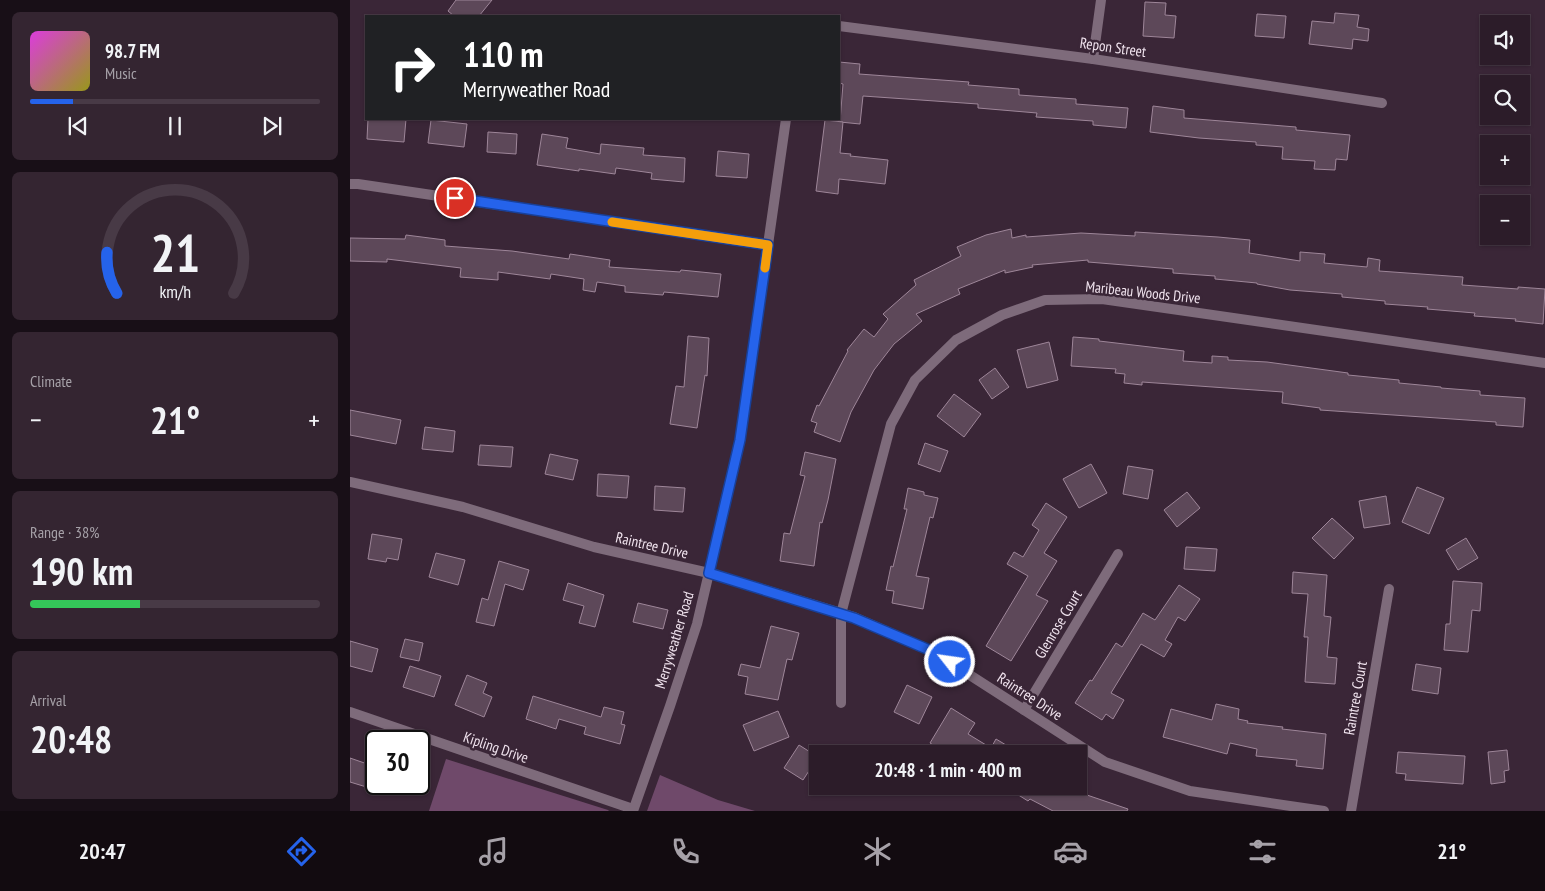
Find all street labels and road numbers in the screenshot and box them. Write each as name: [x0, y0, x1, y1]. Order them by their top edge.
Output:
street label: Repon Street: [1079, 33, 1147, 61]
street label: Maribeau Woods Drive: [1085, 277, 1201, 307]
street label: Raintree Drive: [614, 527, 690, 563]
street label: Glenrose Court: [1030, 586, 1086, 662]
street label: Merryweather Road: [650, 589, 698, 691]
street label: Raintree Court: [1339, 660, 1371, 736]
street label: Raintree Drive: [994, 668, 1066, 724]
street label: Kipling Drive: [461, 727, 531, 767]

